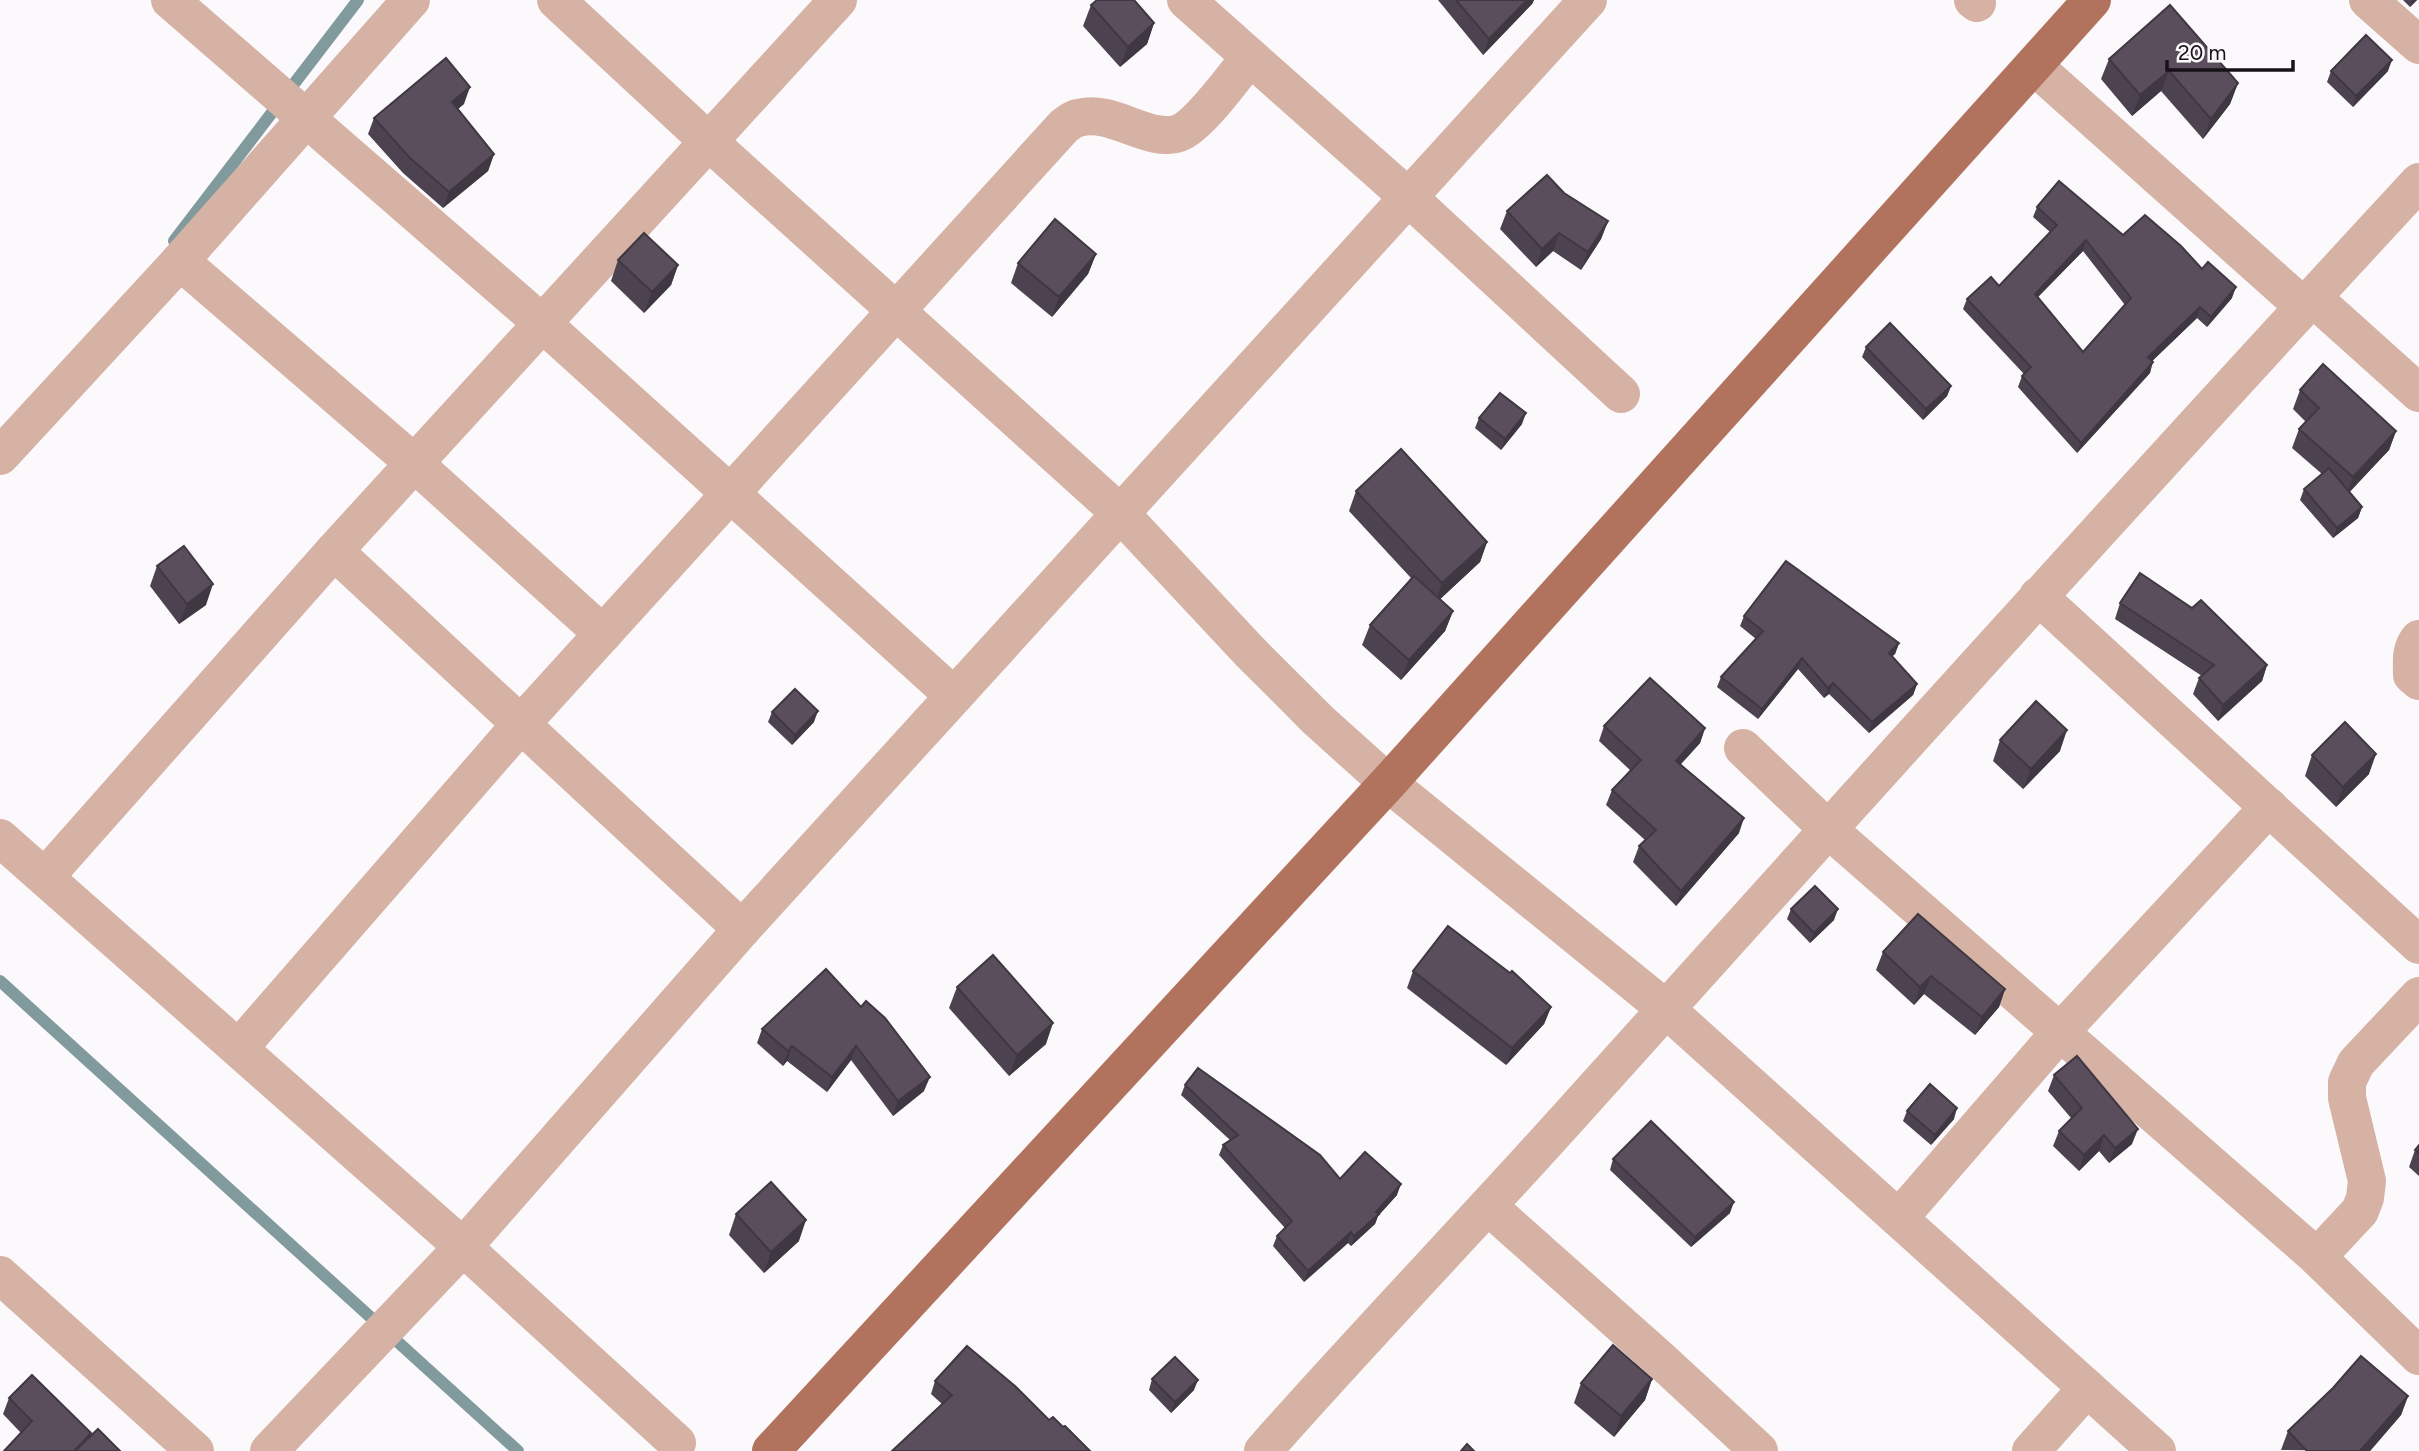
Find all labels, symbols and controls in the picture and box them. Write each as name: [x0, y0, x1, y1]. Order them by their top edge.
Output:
scale bar: [2167, 28, 2293, 72]
text: 20 m: [2178, 40, 2226, 65]

